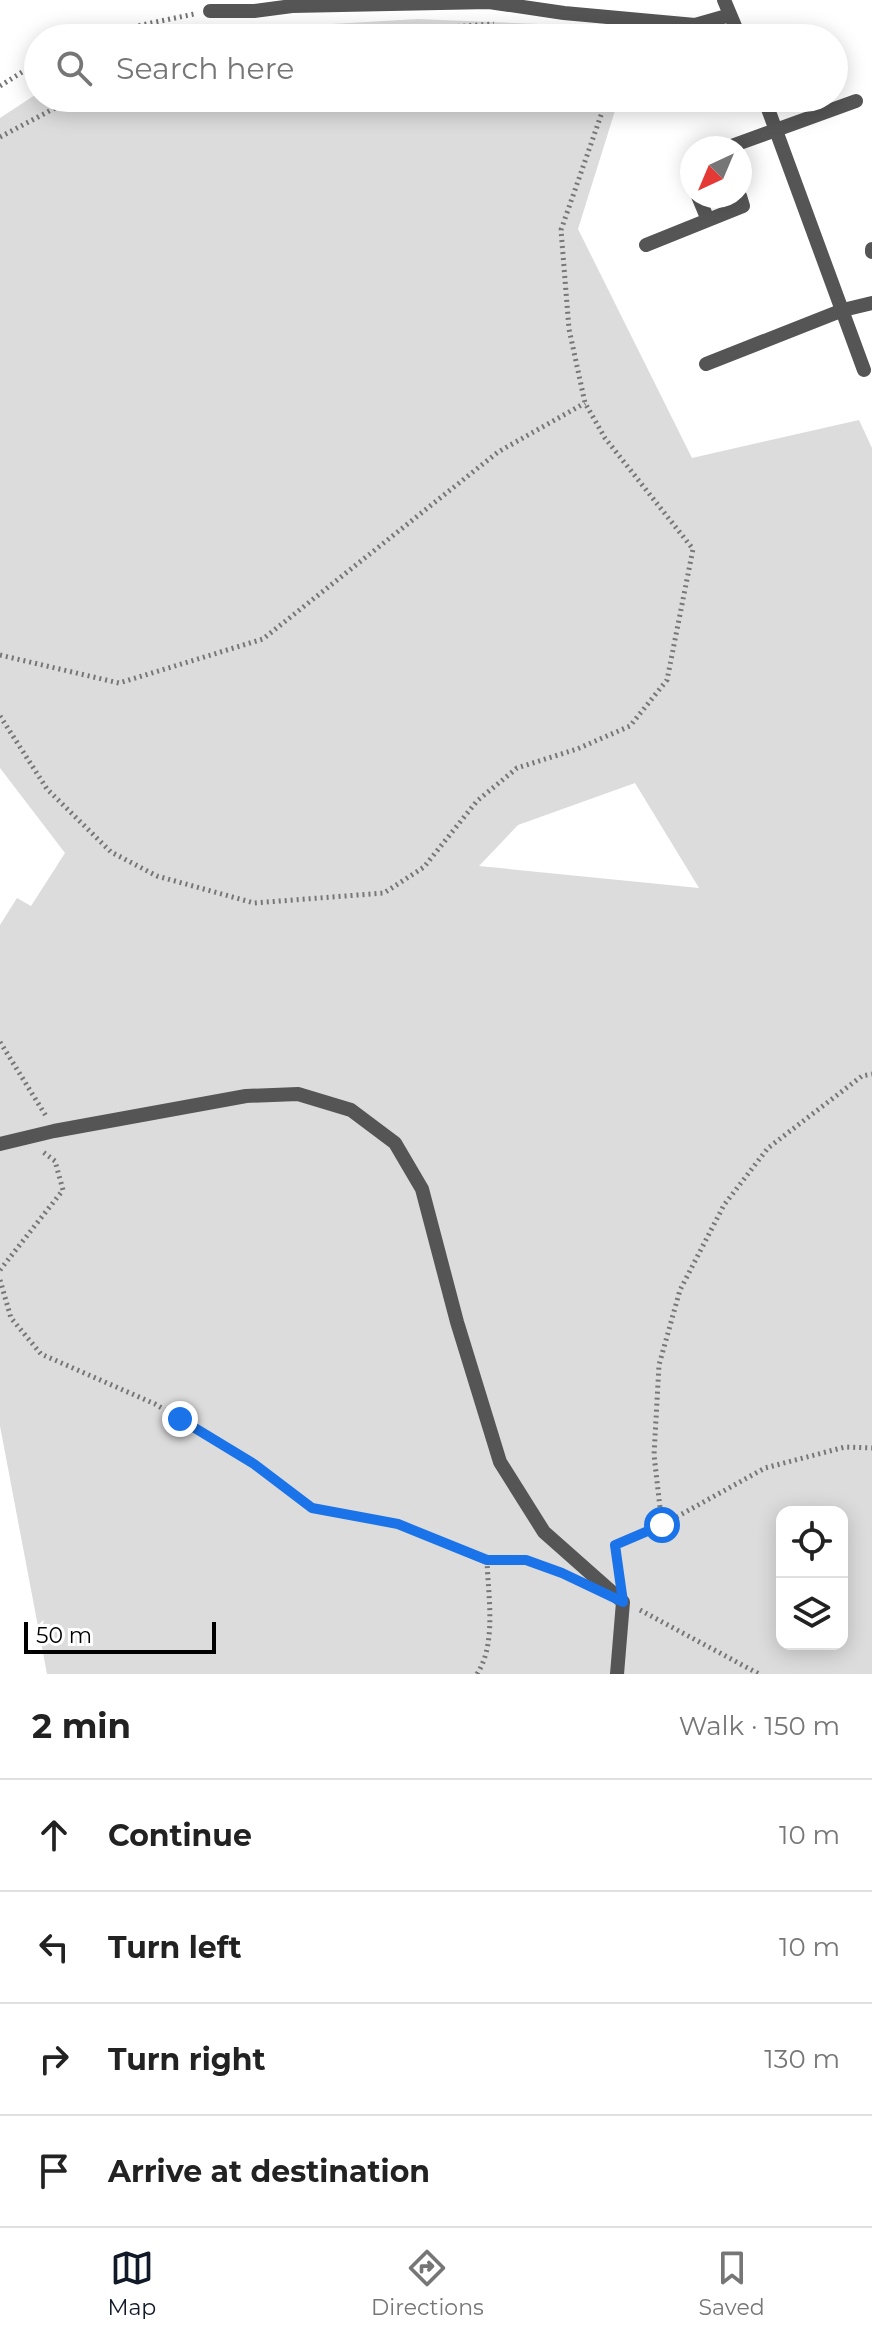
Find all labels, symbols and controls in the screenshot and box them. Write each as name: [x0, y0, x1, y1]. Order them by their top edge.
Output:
search box: [24, 24, 848, 112]
icon: search: [52, 46, 96, 90]
text: Search here: [116, 50, 294, 87]
north arrow: [680, 136, 752, 208]
route end: [162, 1401, 198, 1437]
map controls: [776, 1506, 848, 1650]
button: locate: [776, 1506, 848, 1578]
route start: [644, 1507, 680, 1543]
button: layers: [776, 1578, 848, 1650]
scale bar: [24, 1618, 216, 1654]
text: 50 m: [36, 1622, 92, 1649]
text: 2 min: [32, 1705, 131, 1747]
text: Walk · 150 m: [679, 1710, 840, 1742]
icon: ahead: [32, 1813, 76, 1857]
text: Continue: [108, 1817, 252, 1854]
text: 10 m: [779, 1819, 840, 1851]
icon: left: [32, 1925, 76, 1969]
text: Turn left: [108, 1929, 241, 1966]
text: 10 m: [779, 1931, 840, 1963]
icon: right: [32, 2037, 76, 2081]
text: Turn right: [108, 2041, 265, 2078]
text: 130 m: [764, 2043, 840, 2075]
icon: arrive: [32, 2149, 76, 2193]
text: Arrive at destination: [108, 2153, 430, 2190]
tab: Map: [107, 2246, 156, 2321]
tab: Directions: [371, 2246, 484, 2321]
tab: Saved: [699, 2246, 765, 2321]

